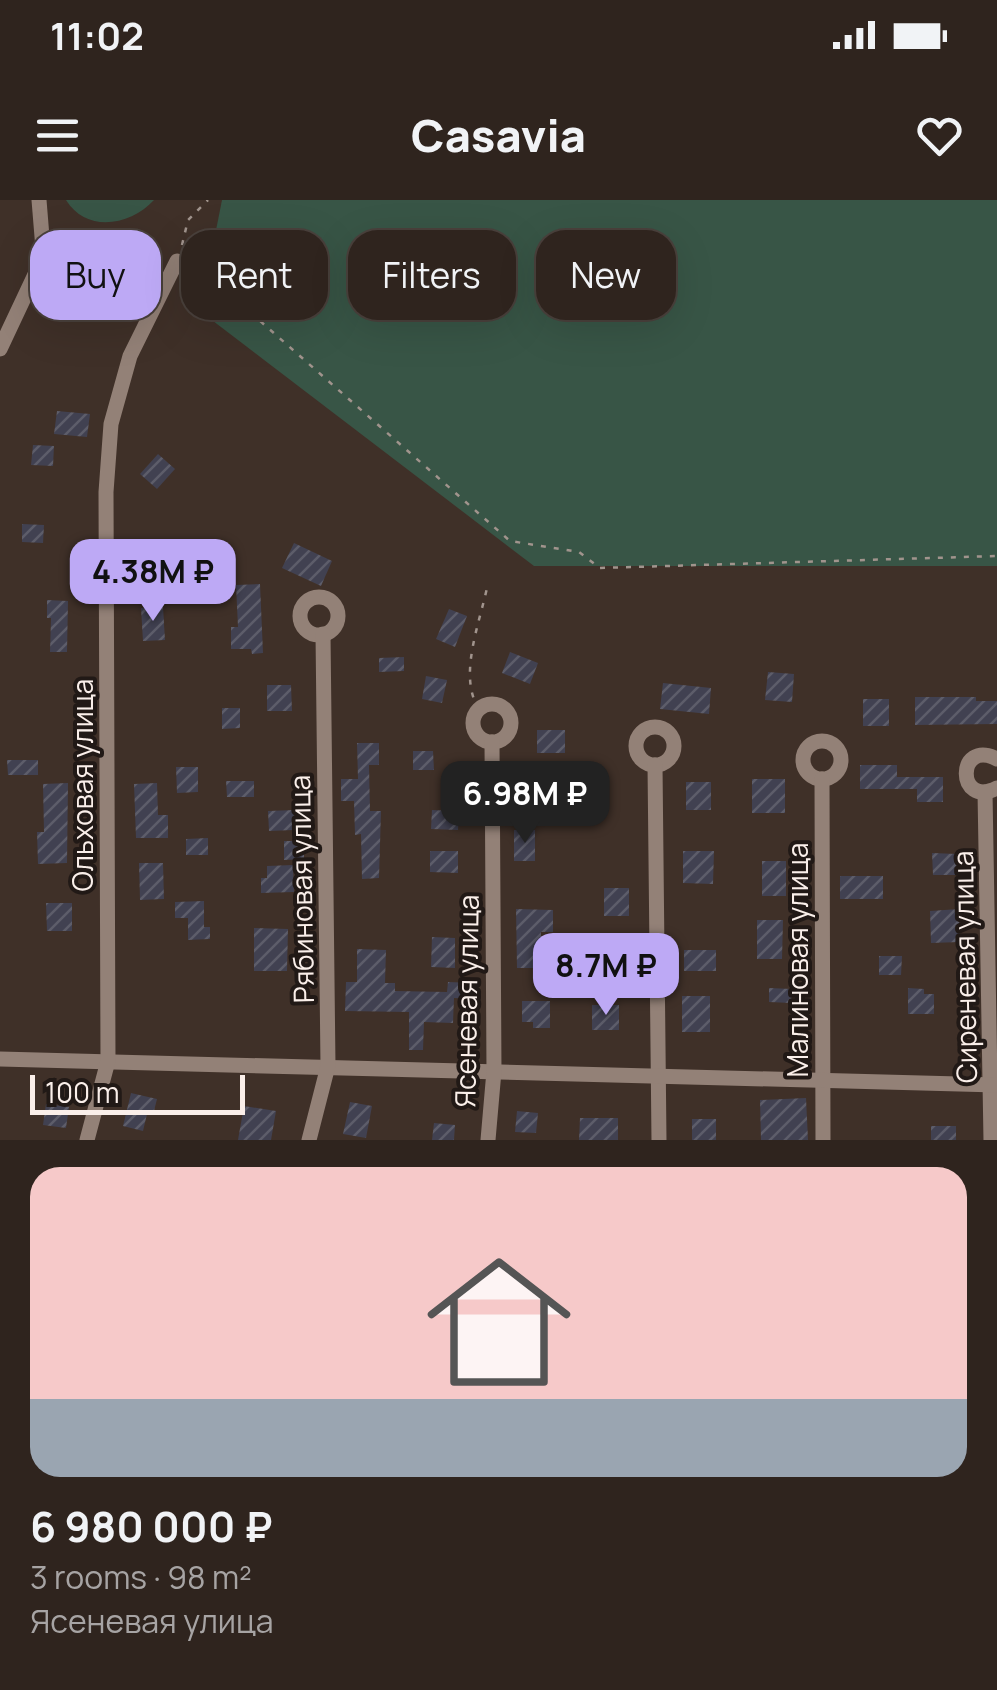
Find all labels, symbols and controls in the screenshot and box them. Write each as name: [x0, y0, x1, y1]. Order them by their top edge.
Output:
text: 11:02: [50, 9, 144, 61]
text: Casavia: [411, 104, 586, 166]
icon: menu: [30, 108, 85, 163]
icon: heart: [912, 108, 967, 163]
chip: Buy: [30, 230, 161, 320]
chip: Rent: [181, 230, 328, 320]
chip: Filters: [348, 230, 516, 320]
chip: New: [536, 230, 676, 320]
pin: 4.38M ₽: [61, 539, 245, 624]
text: 4.38M ₽: [92, 549, 214, 593]
street label: Ольховая улица: [63, 679, 101, 891]
pin: 6.98M ₽: [433, 761, 617, 846]
text: 6.98M ₽: [463, 771, 587, 815]
street label: Рябиновая улица: [280, 774, 322, 1004]
street label: Малиновая улица: [778, 843, 816, 1077]
street label: Сиреневая улица: [943, 850, 985, 1084]
street label: Ясеневая улица: [445, 894, 487, 1108]
pin: 8.7M ₽: [525, 933, 687, 1018]
text: 8.7M ₽: [555, 943, 657, 987]
scale bar: [30, 1070, 245, 1114]
text: 100 m: [45, 1073, 119, 1111]
icon: home: [409, 1232, 589, 1412]
text: 6 980 000 ₽: [30, 1497, 272, 1555]
text: 3 rooms · 98 m²: [30, 1555, 252, 1599]
text: Ясеневая улица: [30, 1599, 274, 1643]

